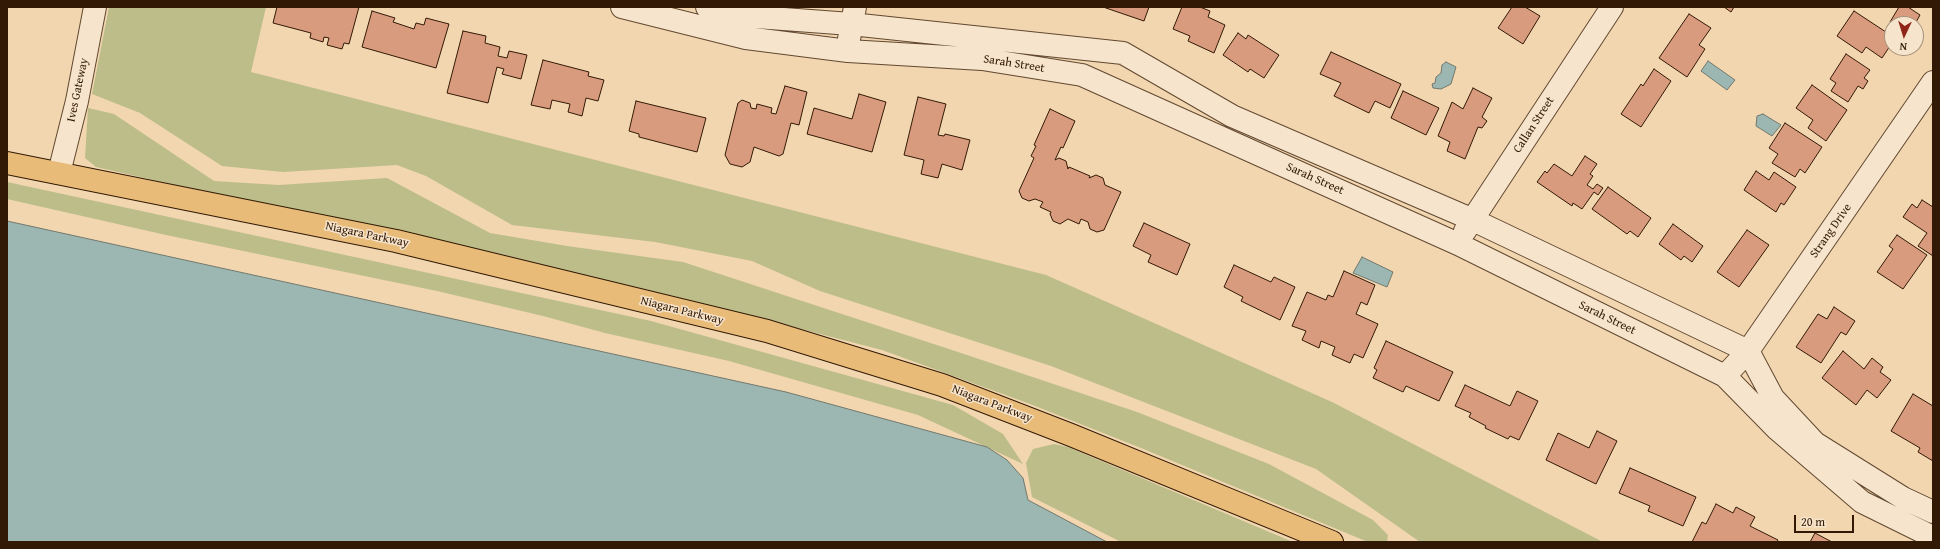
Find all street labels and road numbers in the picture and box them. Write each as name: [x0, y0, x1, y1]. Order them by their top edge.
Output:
street label: Sarah Street: [982, 52, 1046, 76]
street label: Ives Gateway: [64, 57, 92, 123]
street label: Callan Street: [1510, 94, 1558, 156]
street label: Sarah Street: [1284, 160, 1346, 198]
street label: Strang Drive: [1807, 201, 1855, 261]
street label: Niagara Parkway: [324, 219, 410, 251]
street label: Niagara Parkway: [639, 294, 725, 328]
street label: Sarah Street: [1576, 298, 1638, 338]
street label: Niagara Parkway: [950, 382, 1034, 426]

